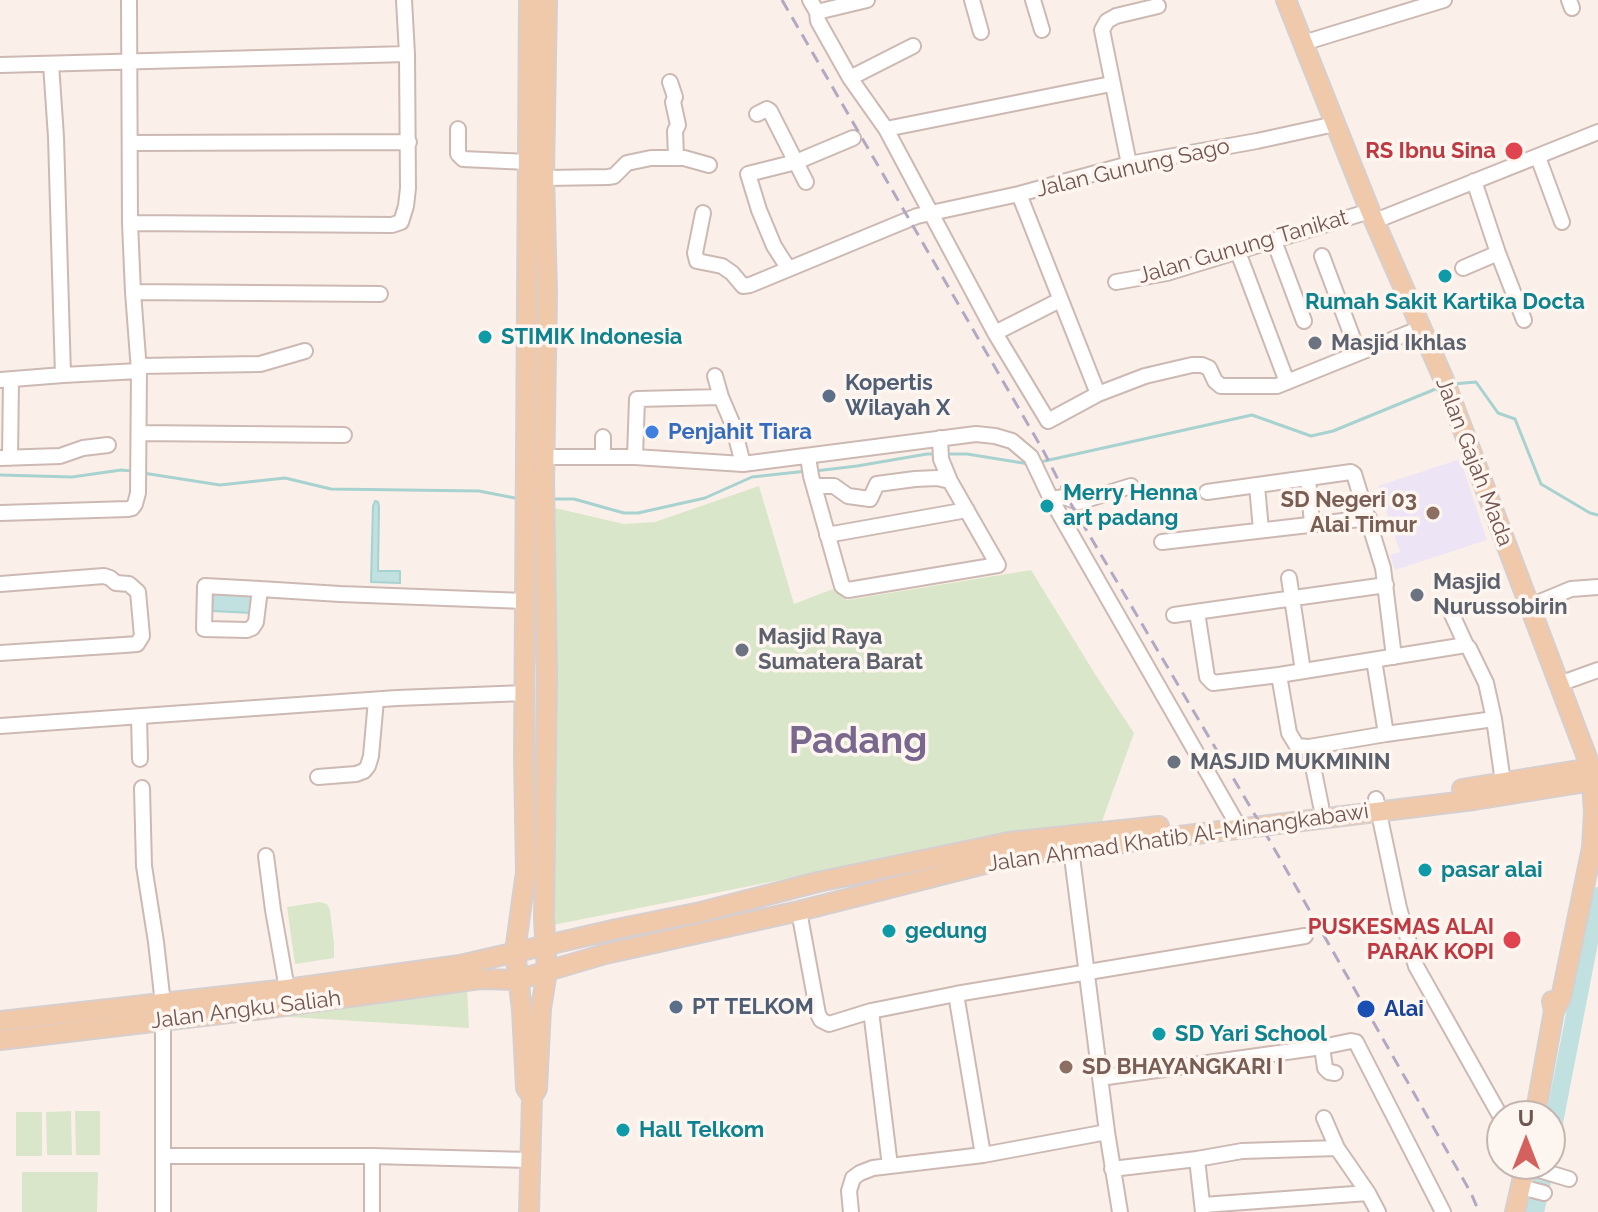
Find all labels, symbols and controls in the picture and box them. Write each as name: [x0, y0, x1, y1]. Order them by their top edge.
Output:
street label: Jalan Gunung Sago: [1034, 133, 1232, 203]
place label: RS Ibnu Sina: [1365, 138, 1496, 164]
marker: RS Ibnu Sina: [1503, 140, 1525, 162]
street label: Jalan Gunung Tanikat: [1135, 204, 1351, 290]
marker: Rumah Sakit Kartika Docta: [1436, 267, 1454, 285]
place label: Rumah Sakit Kartika Docta: [1305, 289, 1585, 315]
place label: STIMIK Indonesia: [501, 324, 682, 350]
marker: STIMIK Indonesia: [476, 328, 494, 346]
place label: Masjid Ikhlas: [1331, 330, 1467, 356]
marker: Masjid Ikhlas: [1306, 334, 1324, 352]
place label: Kopertis Wilayah X: [845, 370, 950, 422]
street label: Jalan Gajah Mada: [1430, 374, 1518, 550]
marker: Kopertis Wilayah X: [820, 387, 838, 405]
place label: Penjahit Tiara: [668, 419, 812, 445]
marker: Penjahit Tiara: [643, 423, 661, 441]
place label: Merry Henna art padang: [1063, 480, 1198, 532]
place label: SD Negeri 03 Alai Timur: [1280, 487, 1417, 538]
marker: Merry Henna art padang: [1038, 497, 1056, 515]
marker: SD Negeri 03 Alai Timur: [1424, 504, 1442, 522]
place label: Masjid Nurussobirin: [1433, 569, 1568, 620]
marker: Masjid Nurussobirin: [1408, 586, 1426, 604]
place label: Masjid Raya Sumatera Barat: [758, 624, 923, 676]
marker: Masjid Raya Sumatera Barat: [733, 641, 751, 659]
district label: Padang: [789, 719, 927, 765]
place label: MASJID MUKMININ: [1190, 749, 1391, 775]
marker: MASJID MUKMININ: [1165, 753, 1183, 771]
street label: Jalan Ahmad Khatib Al-Minangkabawi: [986, 798, 1370, 878]
place label: pasar alai: [1441, 857, 1543, 883]
marker: pasar alai: [1416, 861, 1434, 879]
place label: PUSKESMAS ALAI PARAK KOPI: [1308, 914, 1494, 966]
place label: gedung: [905, 918, 987, 944]
marker: gedung: [880, 922, 898, 940]
marker: PUSKESMAS ALAI PARAK KOPI: [1501, 929, 1523, 951]
street label: Jalan Angku Saliah: [149, 985, 343, 1035]
place label: PT TELKOM: [692, 994, 814, 1020]
place label: Alai: [1384, 996, 1424, 1022]
marker: PT TELKOM: [667, 998, 685, 1016]
marker: Alai: [1355, 998, 1377, 1020]
place label: SD Yari School: [1175, 1021, 1327, 1047]
marker: SD Yari School: [1150, 1025, 1168, 1043]
place label: SD BHAYANGKARI I: [1082, 1054, 1283, 1080]
marker: SD BHAYANGKARI I: [1057, 1058, 1075, 1076]
north arrow: [1486, 1100, 1566, 1180]
text: U: [1518, 1105, 1534, 1131]
place label: Hall Telkom: [639, 1117, 764, 1143]
marker: Hall Telkom: [614, 1121, 632, 1139]

